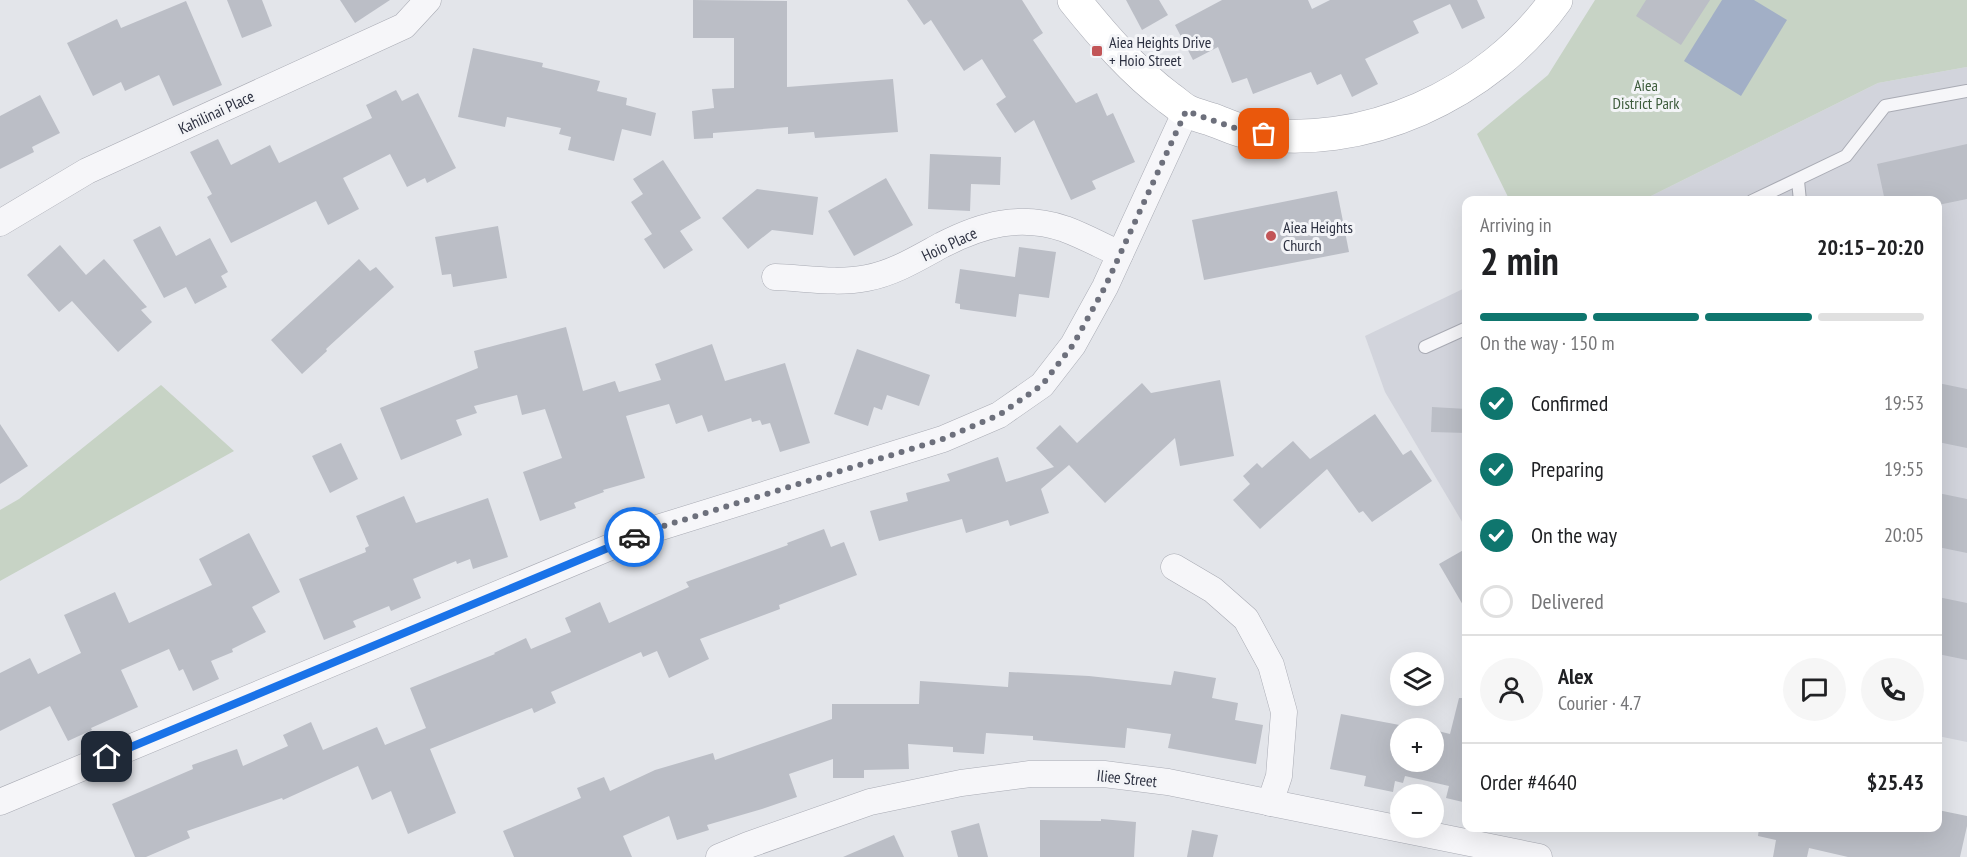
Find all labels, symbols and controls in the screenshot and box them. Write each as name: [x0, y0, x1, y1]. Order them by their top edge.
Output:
place label: Aiea Heights Drive + Hoio Street: [1109, 32, 1211, 70]
marker: Aiea Heights Drive + Hoio Street: [1090, 44, 1104, 58]
park label: Aiea District Park: [1613, 75, 1680, 113]
street label: Kahilinai Place: [175, 86, 257, 138]
pin: [1238, 108, 1289, 159]
icon: bag: [1247, 117, 1280, 150]
text: Arriving in: [1480, 212, 1552, 238]
place label: Aiea Heights Church: [1283, 217, 1353, 255]
street label: Hoio Place: [918, 223, 980, 265]
marker: Aiea Heights Church: [1264, 229, 1278, 243]
text: 20:15–20:20: [1817, 233, 1924, 261]
text: 2 min: [1480, 235, 1559, 286]
text: On the way · 150 m: [1480, 330, 1615, 356]
icon: check: [1480, 387, 1513, 420]
text: Confirmed: [1531, 389, 1608, 417]
text: 19:53: [1884, 390, 1924, 416]
icon: check: [1480, 453, 1513, 486]
text: Preparing: [1531, 455, 1604, 483]
text: 19:55: [1884, 456, 1924, 482]
courier: [604, 507, 664, 567]
icon: check: [1480, 519, 1513, 552]
icon: car: [618, 521, 651, 554]
text: On the way: [1531, 521, 1617, 549]
text: 20:05: [1884, 522, 1924, 548]
text: Delivered: [1531, 587, 1604, 615]
map controls: [1390, 652, 1444, 838]
button: layers: [1390, 652, 1444, 706]
button: person: [1480, 658, 1543, 721]
button: chat: [1783, 658, 1846, 721]
button: phone: [1861, 658, 1924, 721]
text: Alex: [1558, 662, 1593, 690]
text: Courier · 4.7: [1558, 690, 1642, 716]
button: +: [1390, 718, 1444, 772]
pin: [81, 731, 132, 782]
icon: home: [90, 740, 123, 773]
street label: Iliee Street: [1096, 765, 1159, 791]
text: Order #4640: [1480, 768, 1577, 796]
text: $25.43: [1867, 768, 1924, 796]
button: −: [1390, 784, 1444, 838]

